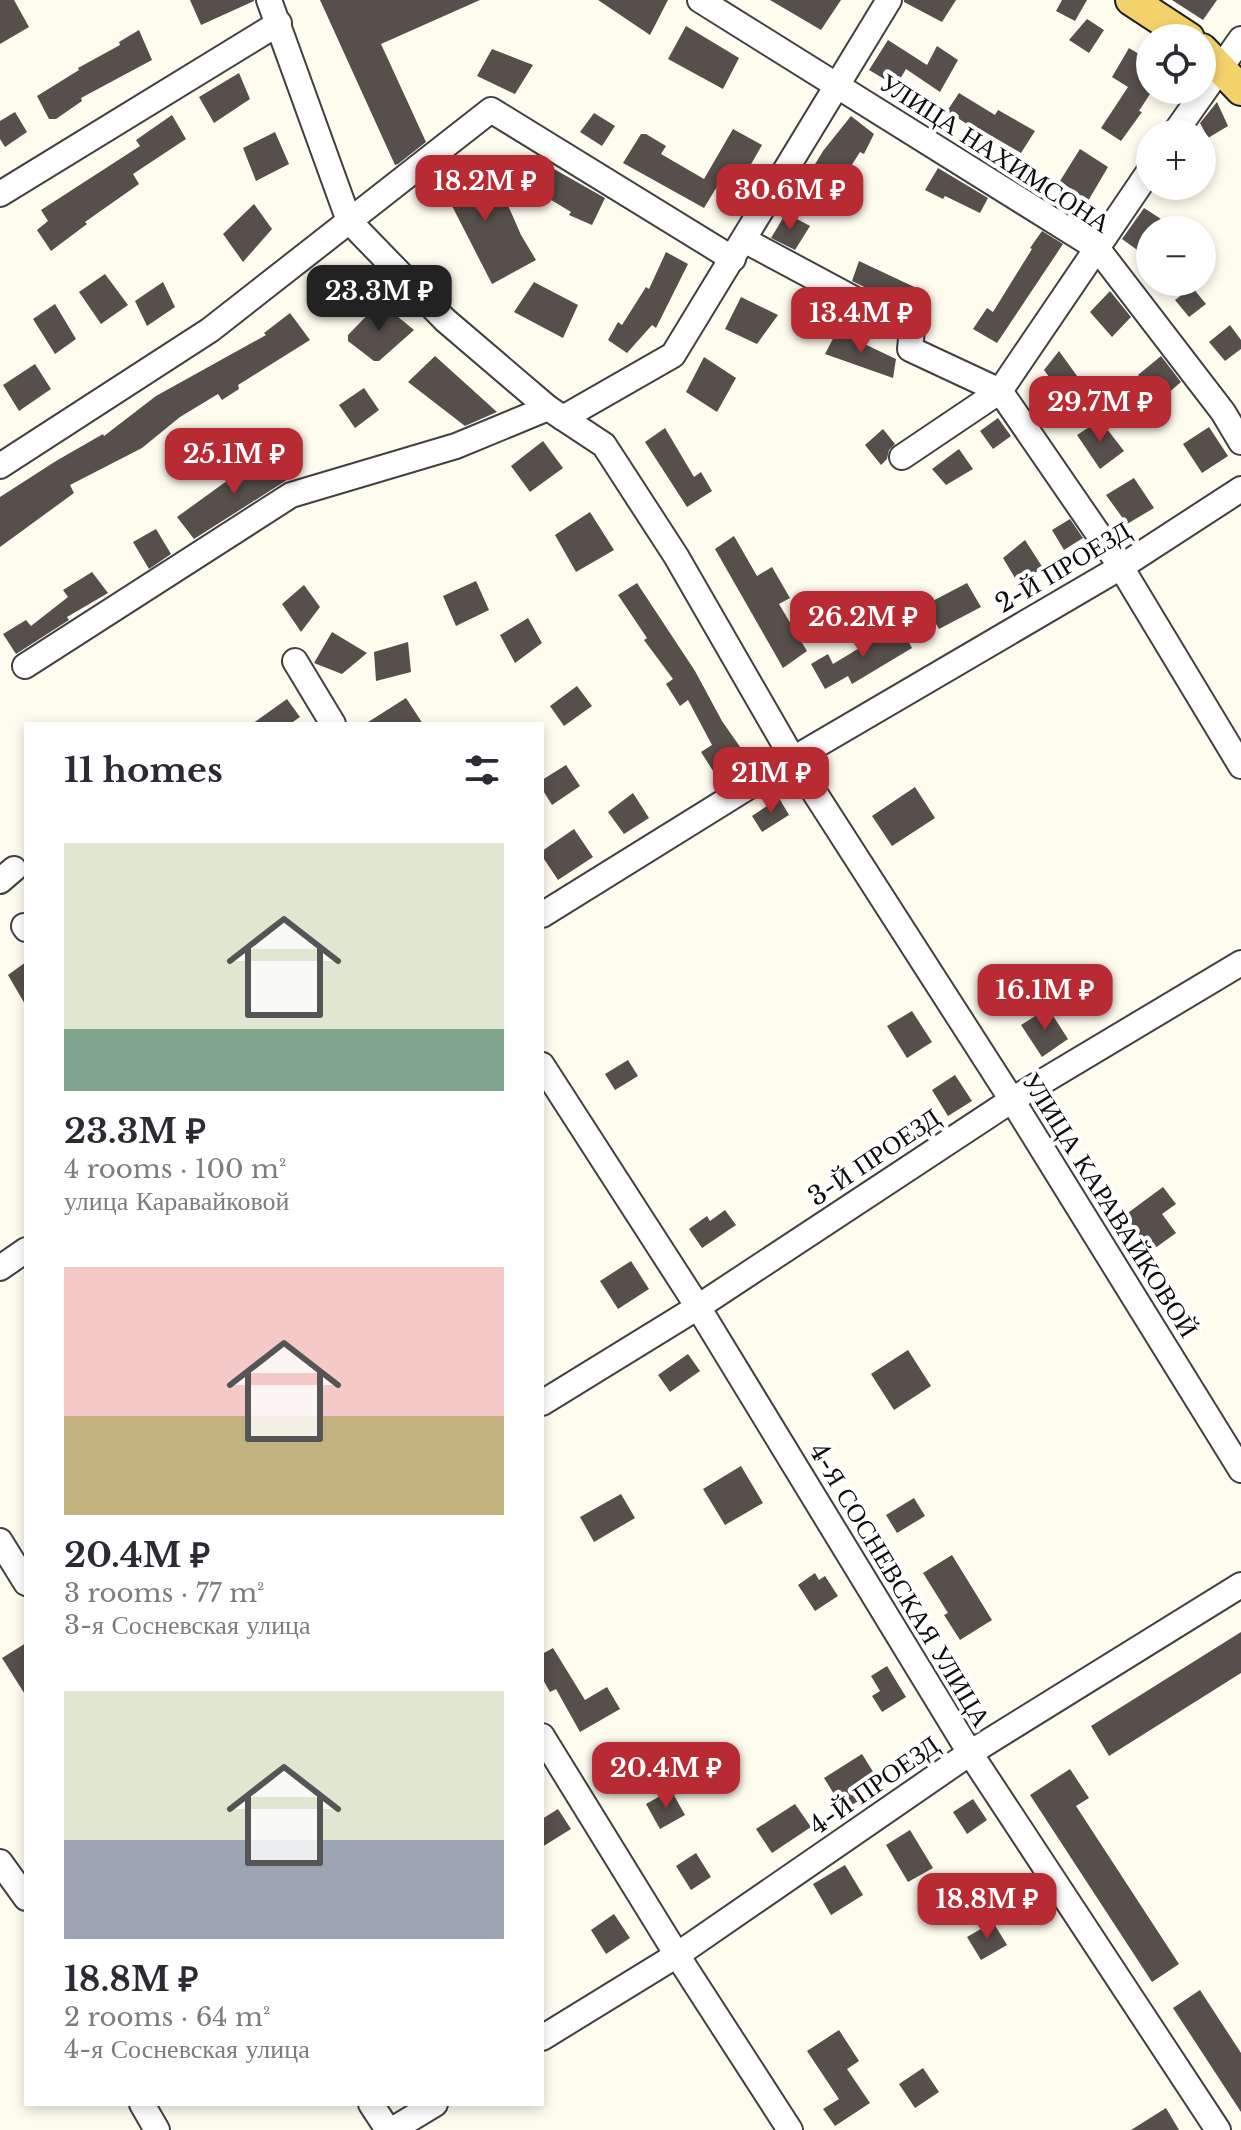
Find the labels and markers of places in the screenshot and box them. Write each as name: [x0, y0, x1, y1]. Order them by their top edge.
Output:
pin: 18.2M ₽: [411, 155, 559, 223]
pin: 30.6M ₽: [716, 164, 864, 232]
pin: 23.3M ₽: [305, 265, 453, 333]
pin: 13.4M ₽: [787, 287, 935, 355]
pin: 29.7M ₽: [1026, 376, 1174, 444]
pin: 25.1M ₽: [160, 428, 308, 496]
pin: 26.2M ₽: [789, 591, 937, 659]
pin: 21M ₽: [715, 747, 827, 815]
pin: 16.1M ₽: [971, 964, 1119, 1032]
pin: 20.4M ₽: [592, 1742, 740, 1810]
pin: 18.8M ₽: [913, 1873, 1061, 1941]

